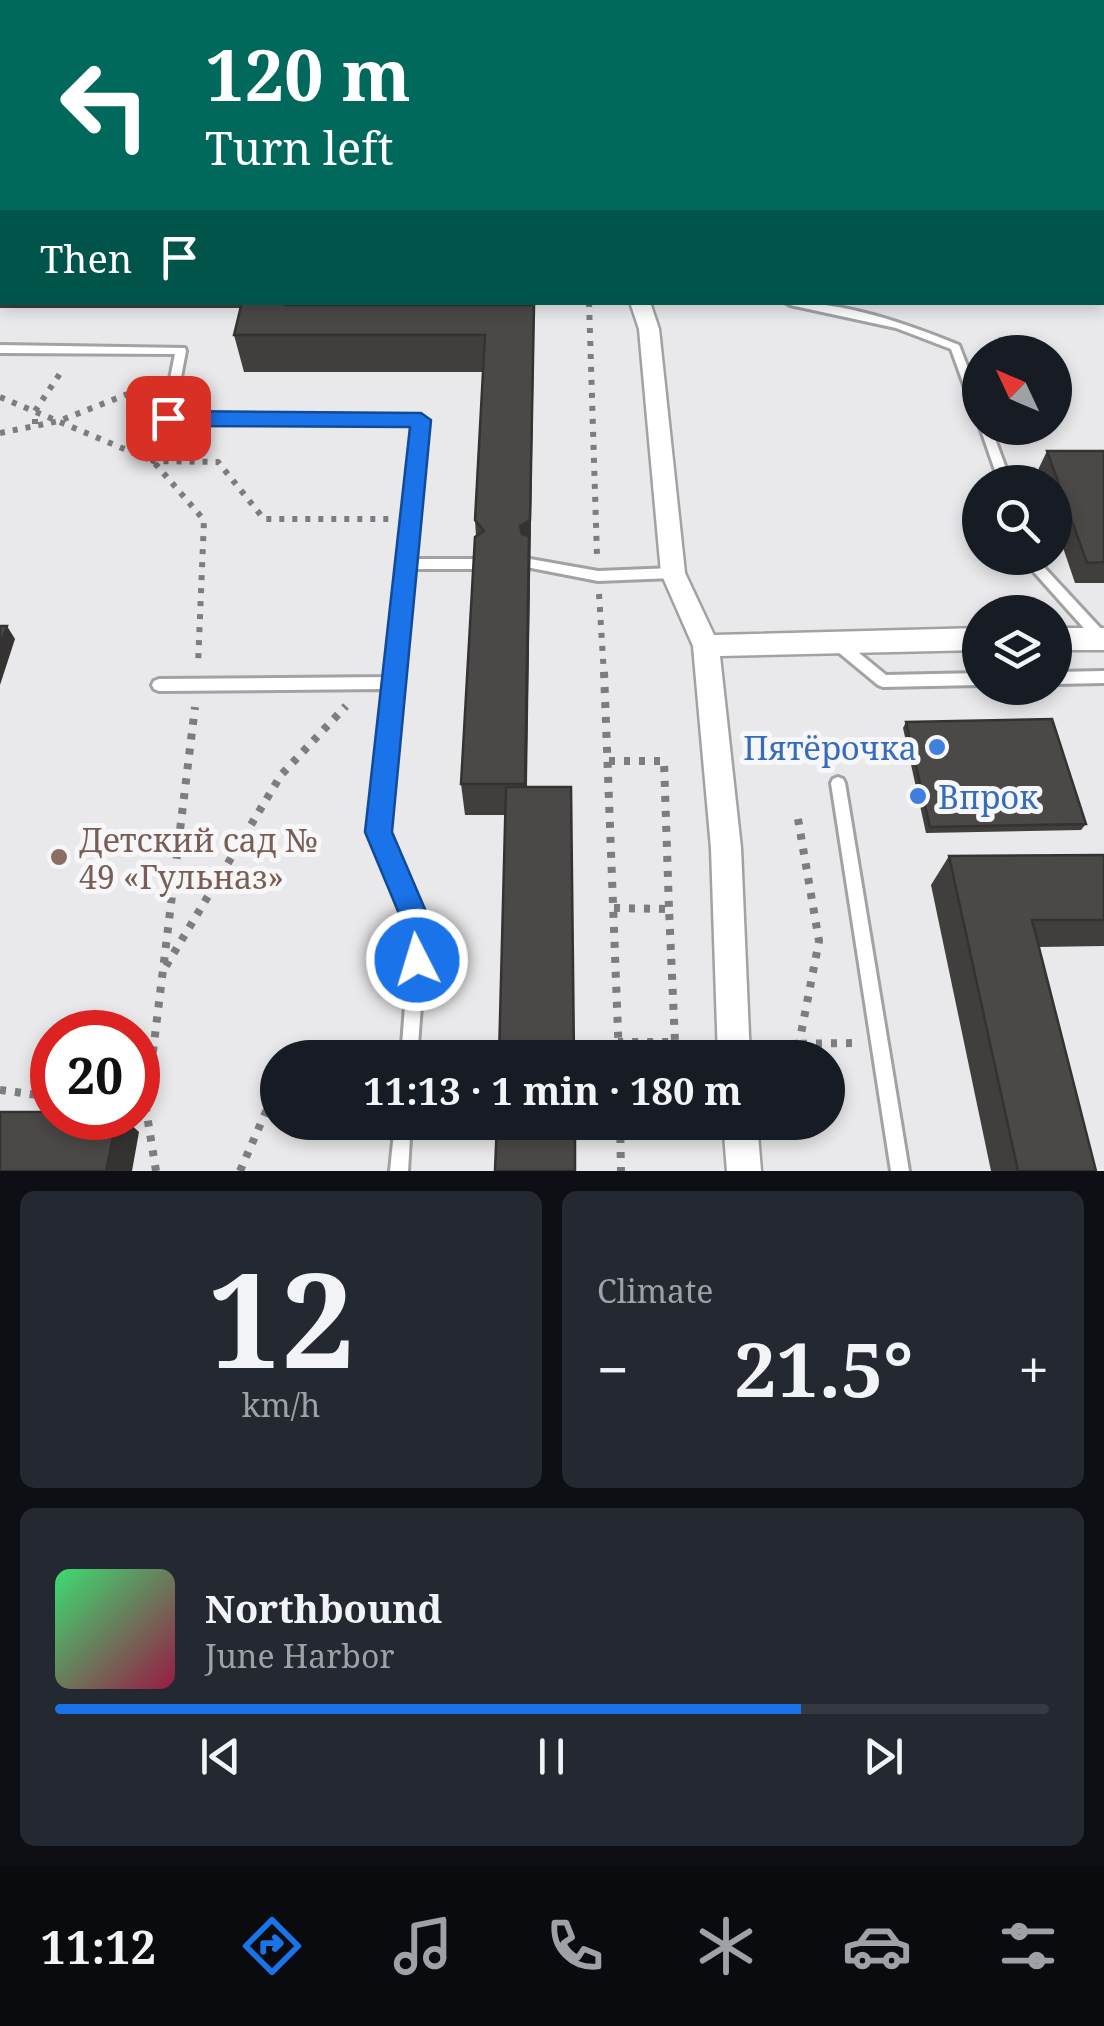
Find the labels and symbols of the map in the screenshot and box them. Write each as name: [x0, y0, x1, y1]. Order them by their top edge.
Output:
north arrow: [962, 335, 1072, 445]
pin: [126, 376, 211, 461]
place label: Пятёрочка: [743, 726, 917, 769]
marker: Пятёрочка: [926, 736, 948, 758]
place label: Впрок: [938, 775, 1038, 818]
marker: Впрок: [907, 785, 929, 807]
place label: Детский сад № 49 «Гульназ»: [79, 818, 318, 898]
marker: Детский сад № 49 «Гульназ»: [48, 846, 70, 868]
position arrow: [365, 908, 469, 1012]
speed limit sign: 20: [30, 1010, 160, 1140]

